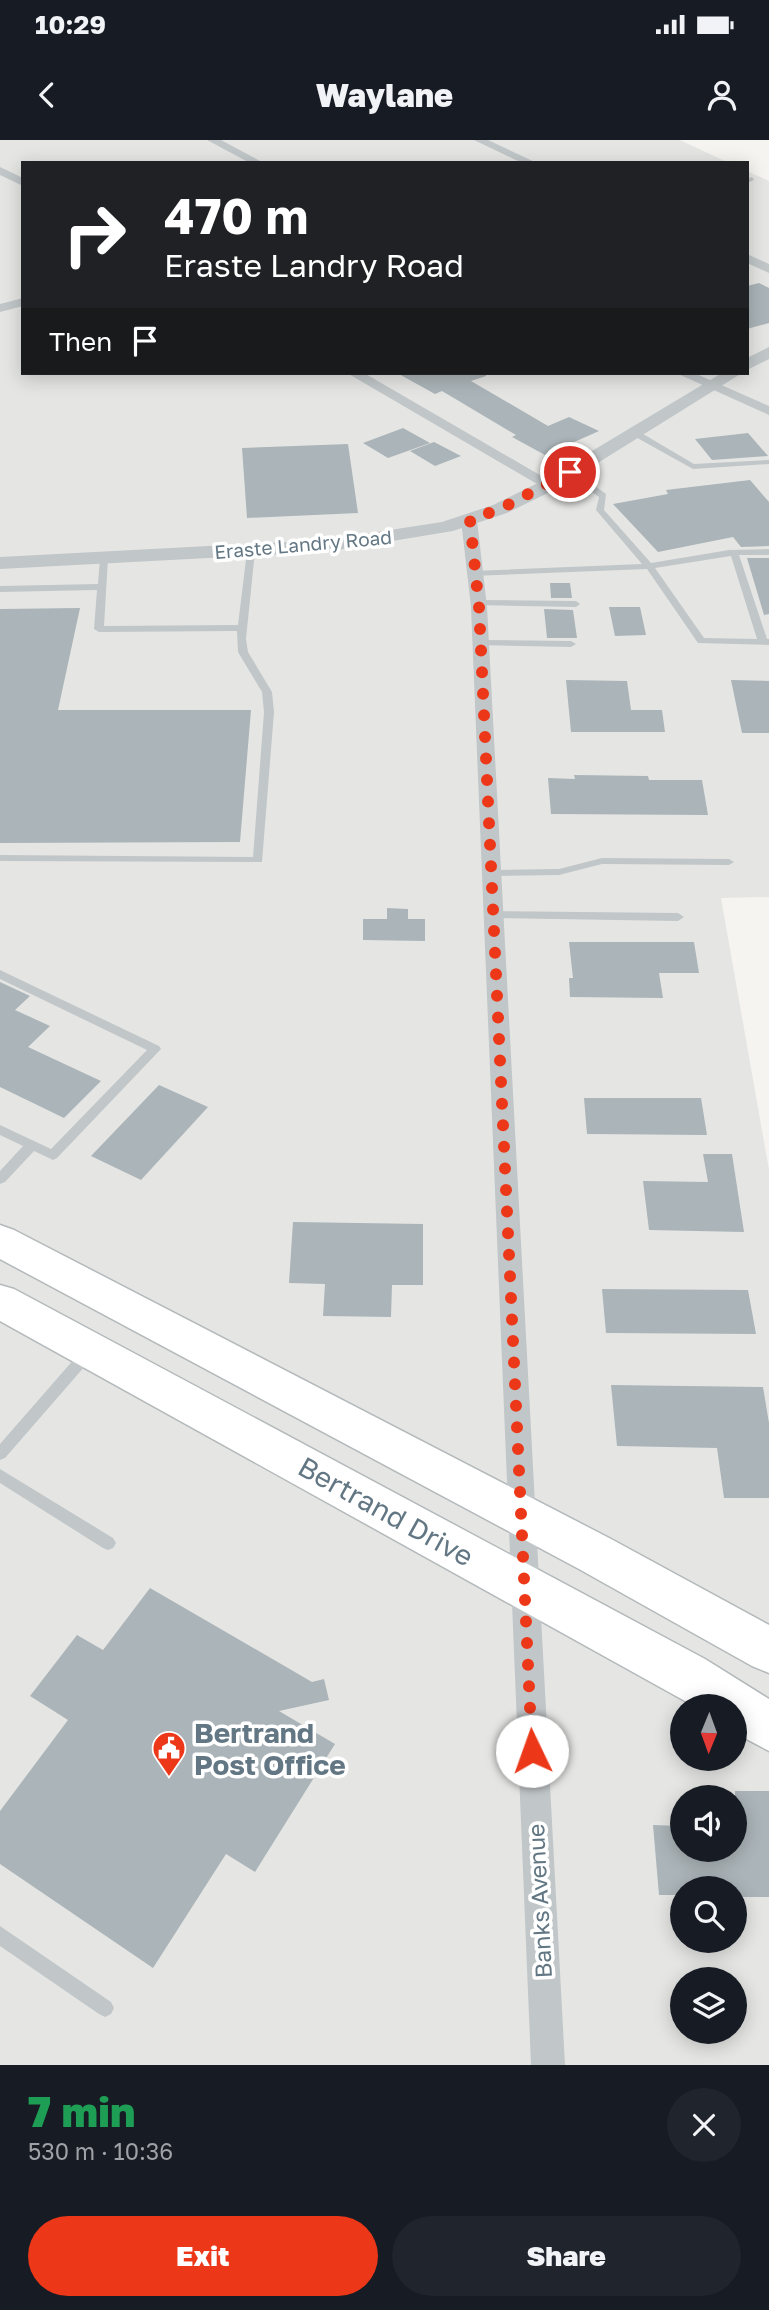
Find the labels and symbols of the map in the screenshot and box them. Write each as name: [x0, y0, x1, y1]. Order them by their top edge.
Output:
pin: [540, 442, 600, 502]
street label: Eraste Landry Road: [213, 525, 393, 563]
street label: Bertrand Drive: [293, 1449, 479, 1573]
north arrow: [670, 1694, 747, 1771]
position arrow: [495, 1714, 569, 1788]
place label: Bertrand Post Office: [194, 1716, 346, 1781]
public building icon: Bertrand Post Office: [150, 1729, 188, 1778]
street label: Banks Avenue: [521, 1823, 557, 1979]

